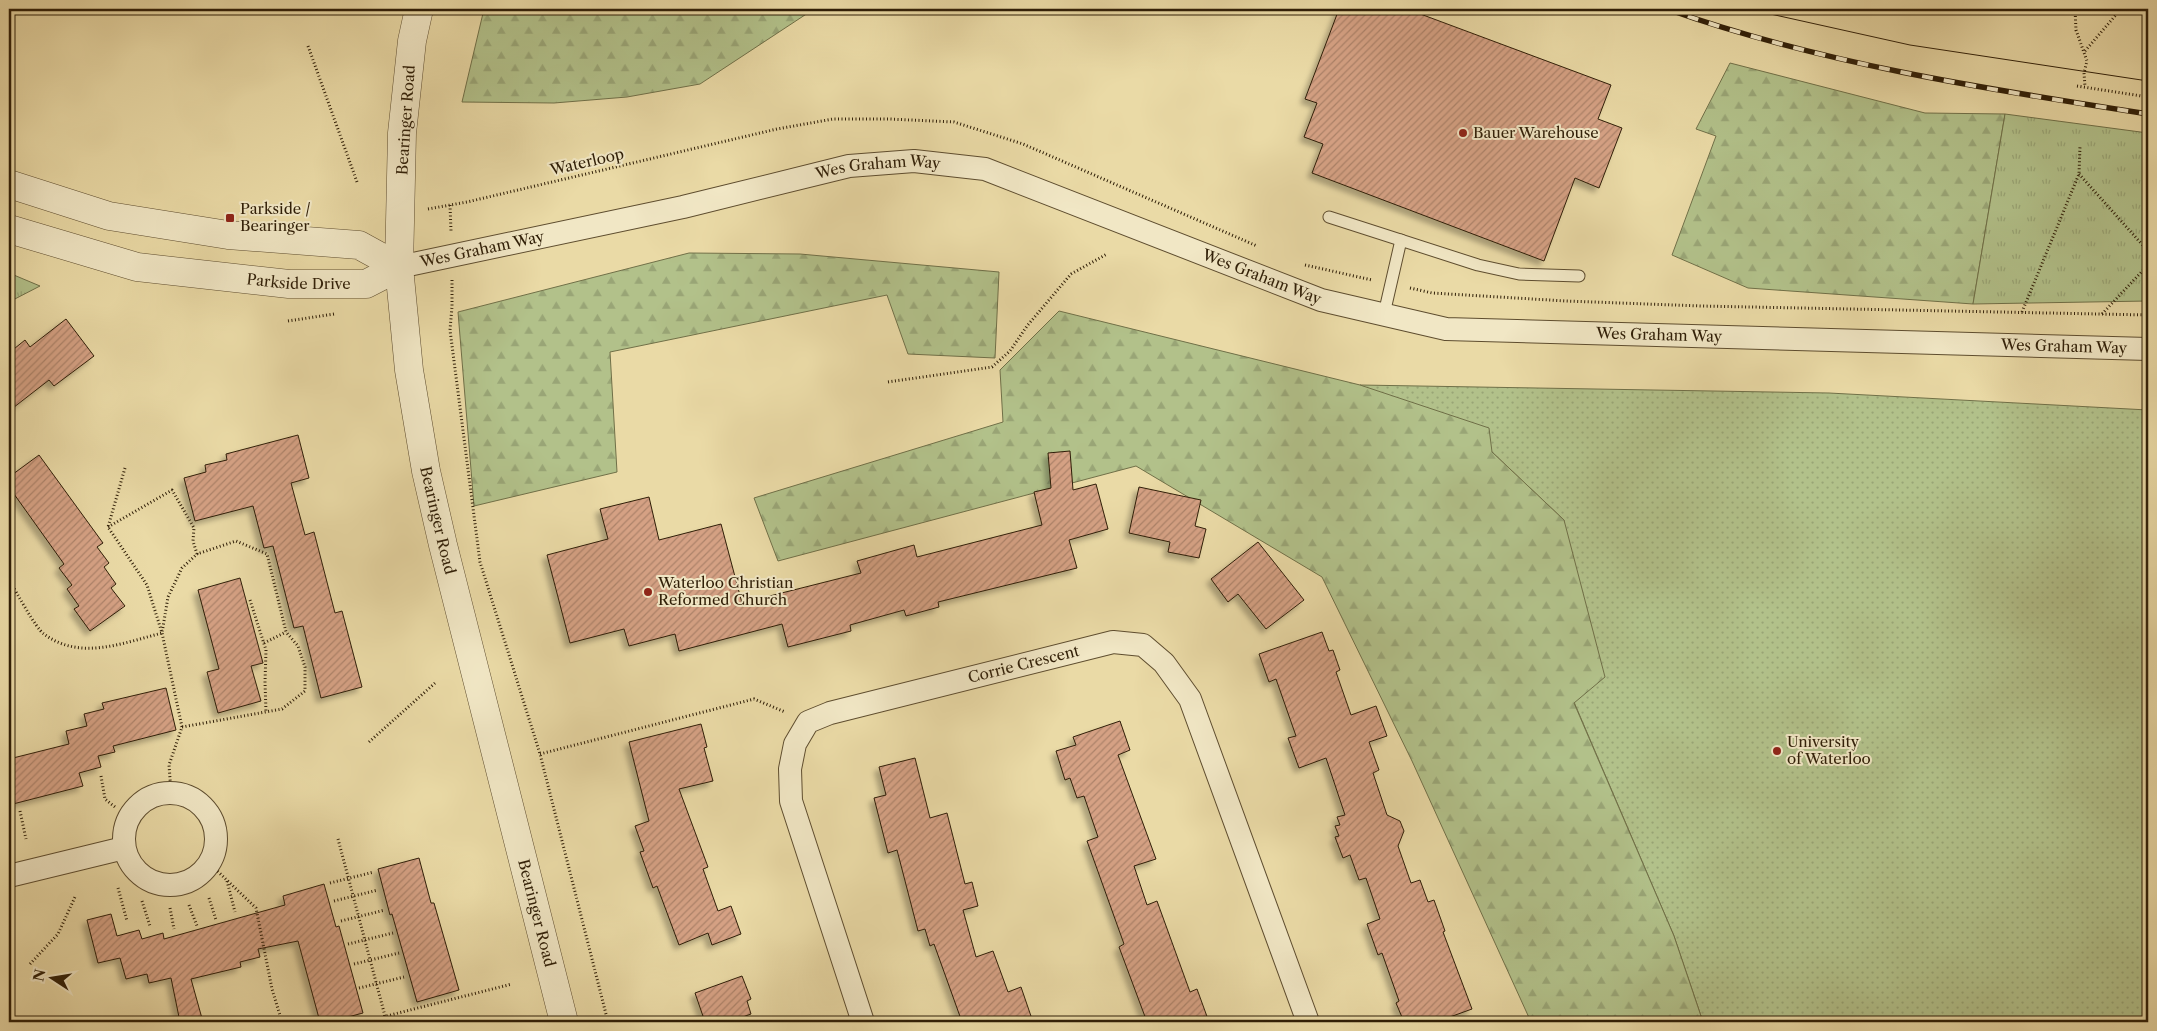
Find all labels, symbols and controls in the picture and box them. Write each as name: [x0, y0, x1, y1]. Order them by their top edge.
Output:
street label: Bearinger Road: [392, 64, 419, 176]
place label: Bauer Warehouse: [1473, 123, 1599, 142]
marker: Bauer Warehouse: [1457, 127, 1469, 139]
street label: Waterloop: [547, 144, 626, 179]
street label: Wes Graham Way: [812, 150, 942, 183]
place label: Parkside / Bearinger: [240, 199, 311, 235]
marker: Parkside / Bearinger: [224, 212, 236, 224]
street label: Wes Graham Way: [417, 226, 546, 271]
street label: Wes Graham Way: [1199, 244, 1325, 308]
street label: Parkside Drive: [246, 269, 351, 293]
street label: Wes Graham Way: [1595, 323, 1723, 346]
street label: Wes Graham Way: [2000, 335, 2128, 357]
street label: Bearinger Road: [416, 464, 460, 576]
place label: Waterloo Christian Reformed Church: [657, 573, 794, 609]
marker: Waterloo Christian Reformed Church: [642, 586, 654, 598]
street label: Corrie Crescent: [966, 641, 1082, 687]
place label: University of Waterloo: [1787, 732, 1871, 768]
marker: University of Waterloo: [1771, 745, 1783, 757]
street label: Bearinger Road: [514, 857, 560, 969]
north arrow: [28, 954, 78, 1004]
text: N: [29, 967, 49, 983]

